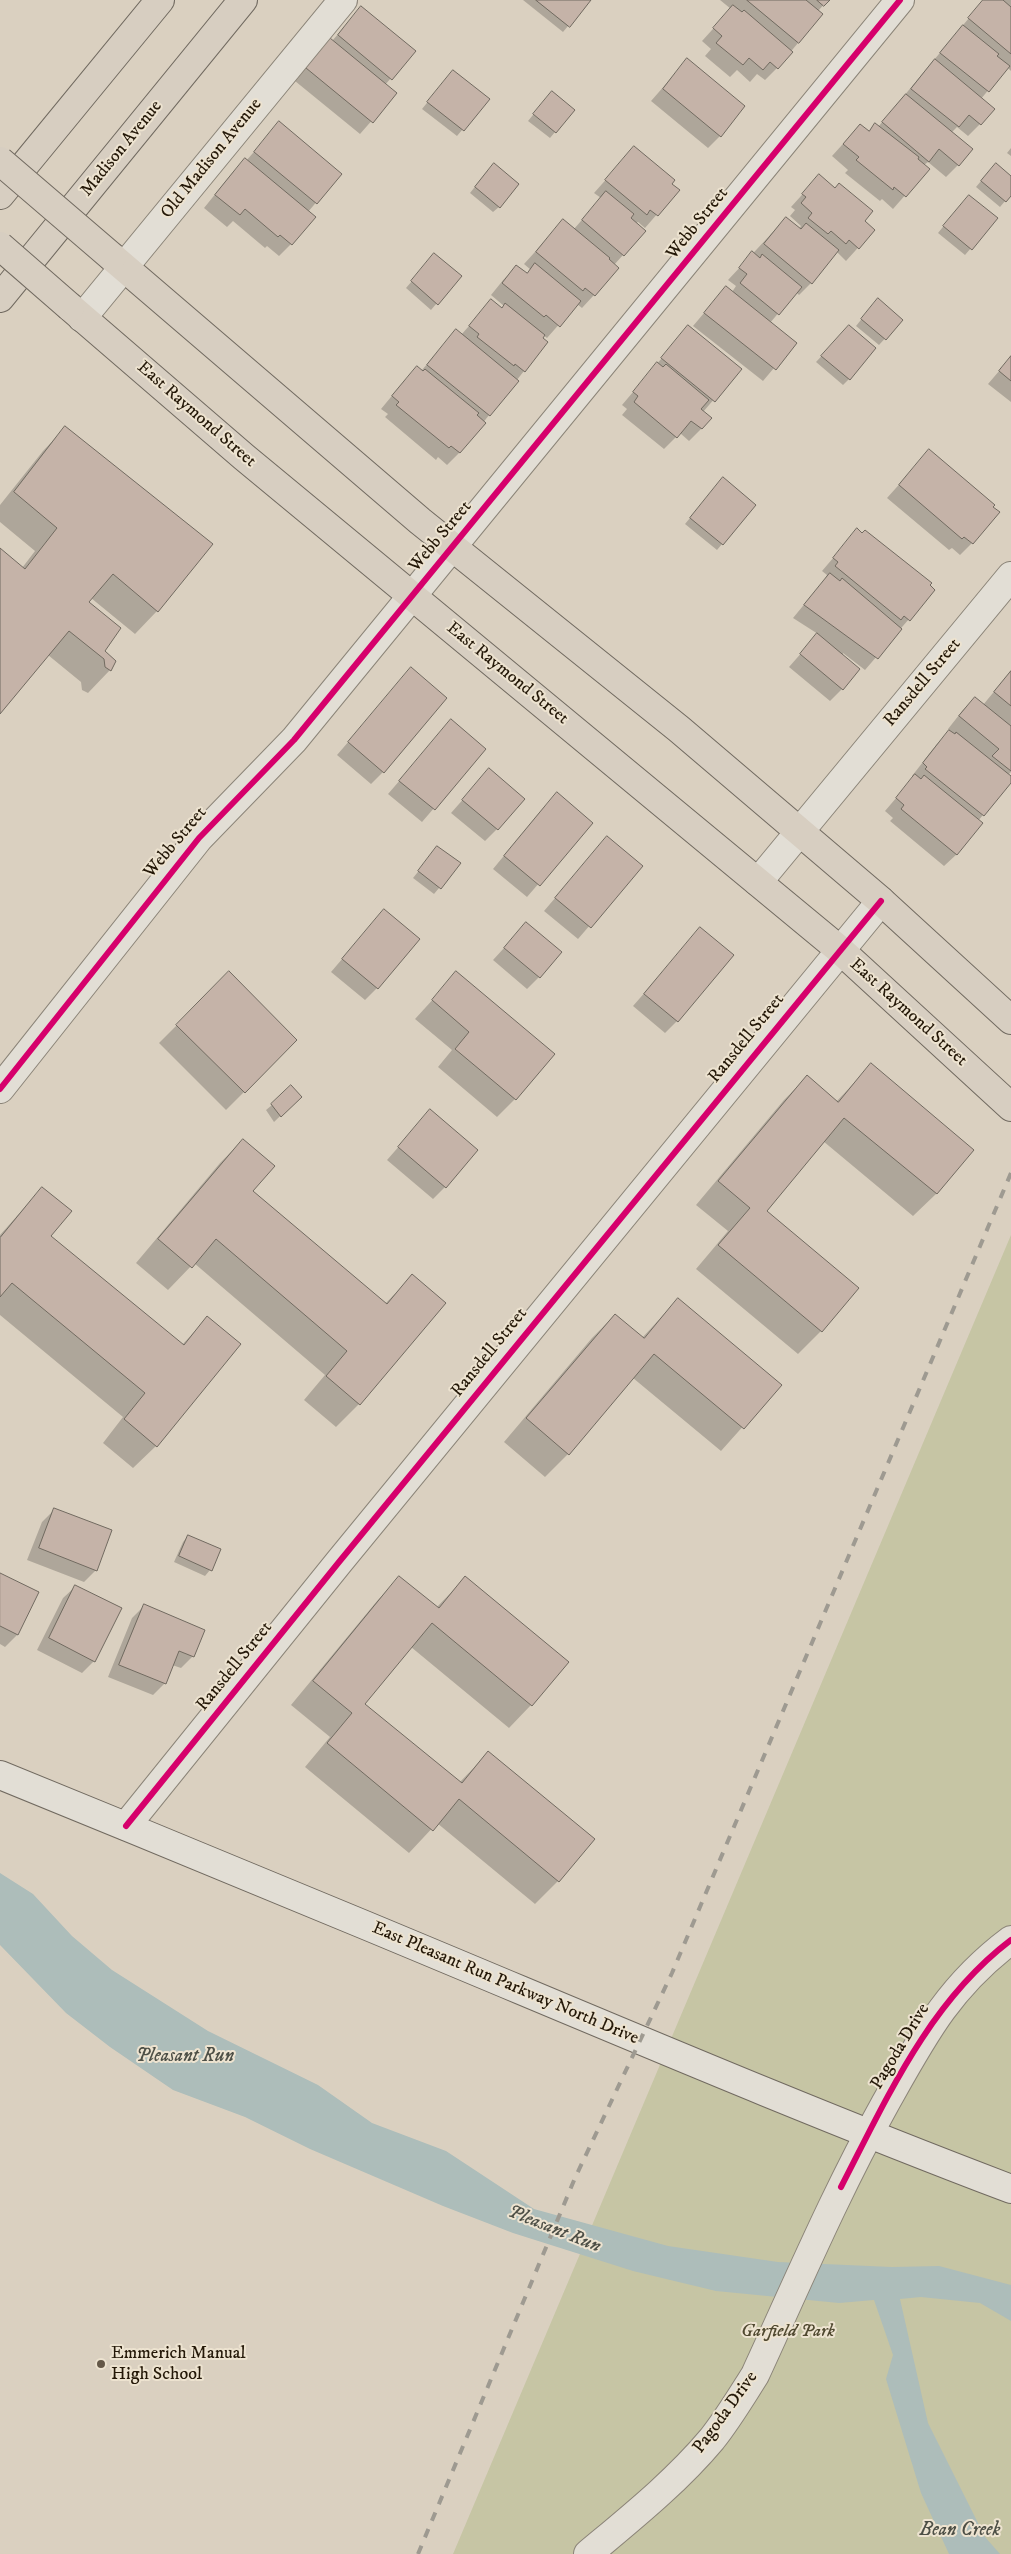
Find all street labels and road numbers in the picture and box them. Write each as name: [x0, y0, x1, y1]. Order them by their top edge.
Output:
street label: Old Madison Avenue: [157, 95, 267, 223]
street label: Madison Avenue: [77, 96, 167, 202]
street label: Webb Street: [662, 184, 734, 264]
street label: East Raymond Street: [132, 357, 260, 473]
street label: Webb Street: [405, 497, 477, 577]
street label: East Raymond Street: [441, 618, 573, 730]
street label: Ransdell Street: [880, 634, 966, 732]
street label: Webb Street: [140, 803, 212, 883]
street label: East Raymond Street: [845, 954, 971, 1072]
street label: Ransdell Street: [704, 990, 790, 1088]
street label: Ransdell Street: [447, 1304, 533, 1402]
street label: Ransdell Street: [192, 1618, 278, 1716]
street label: East Pleasant Run Parkway North Drive: [369, 1918, 641, 2050]
street label: Pagoda Drive: [867, 2000, 935, 2094]
street label: Pagoda Drive: [689, 2368, 763, 2458]

